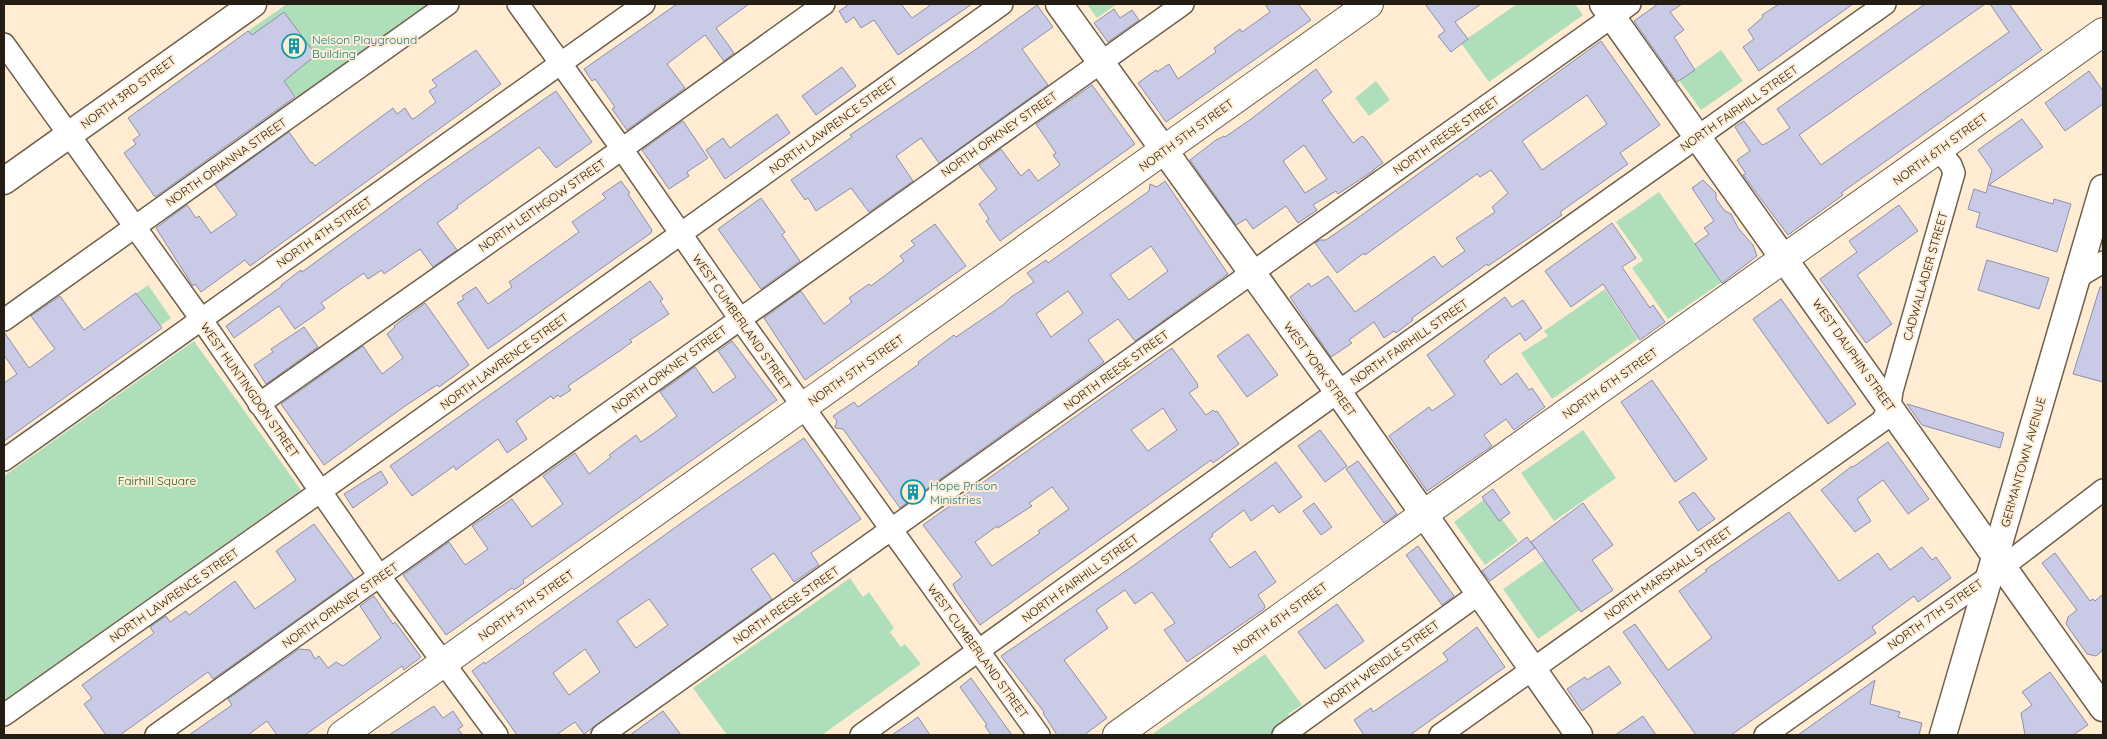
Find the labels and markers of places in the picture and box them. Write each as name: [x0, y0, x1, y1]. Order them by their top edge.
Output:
place label: Nelson Playground Building: [312, 32, 417, 61]
building icon: Nelson Playground Building: [281, 33, 307, 59]
place label: Hope Prison Ministries: [930, 478, 997, 507]
building icon: Hope Prison Ministries: [900, 479, 926, 505]

